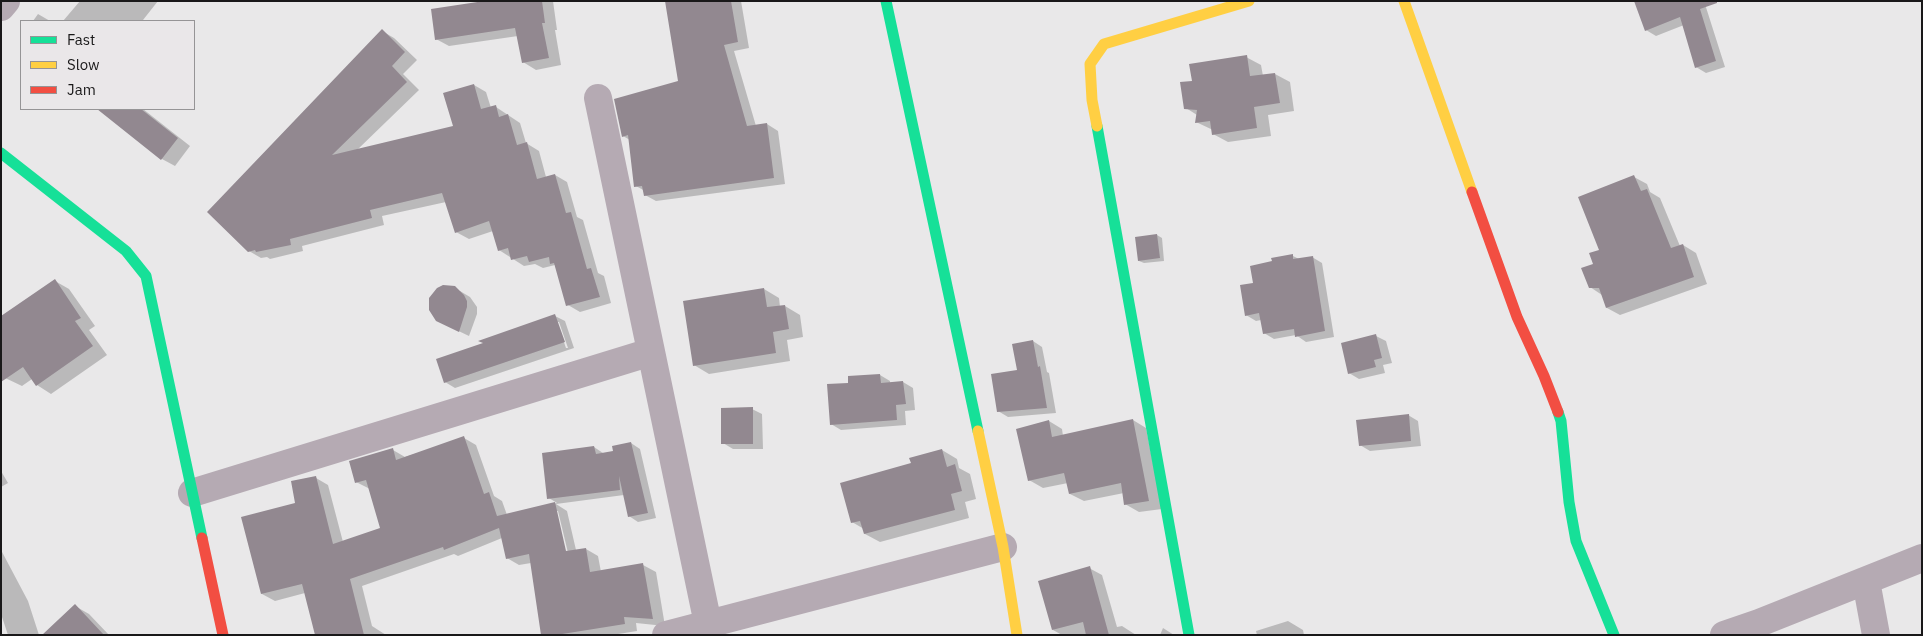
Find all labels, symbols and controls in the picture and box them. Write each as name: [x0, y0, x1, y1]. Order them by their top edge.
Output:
legend: [20, 20, 195, 110]
text: Fast: [67, 30, 95, 49]
text: Slow: [67, 55, 100, 74]
text: Jam: [67, 80, 96, 99]

